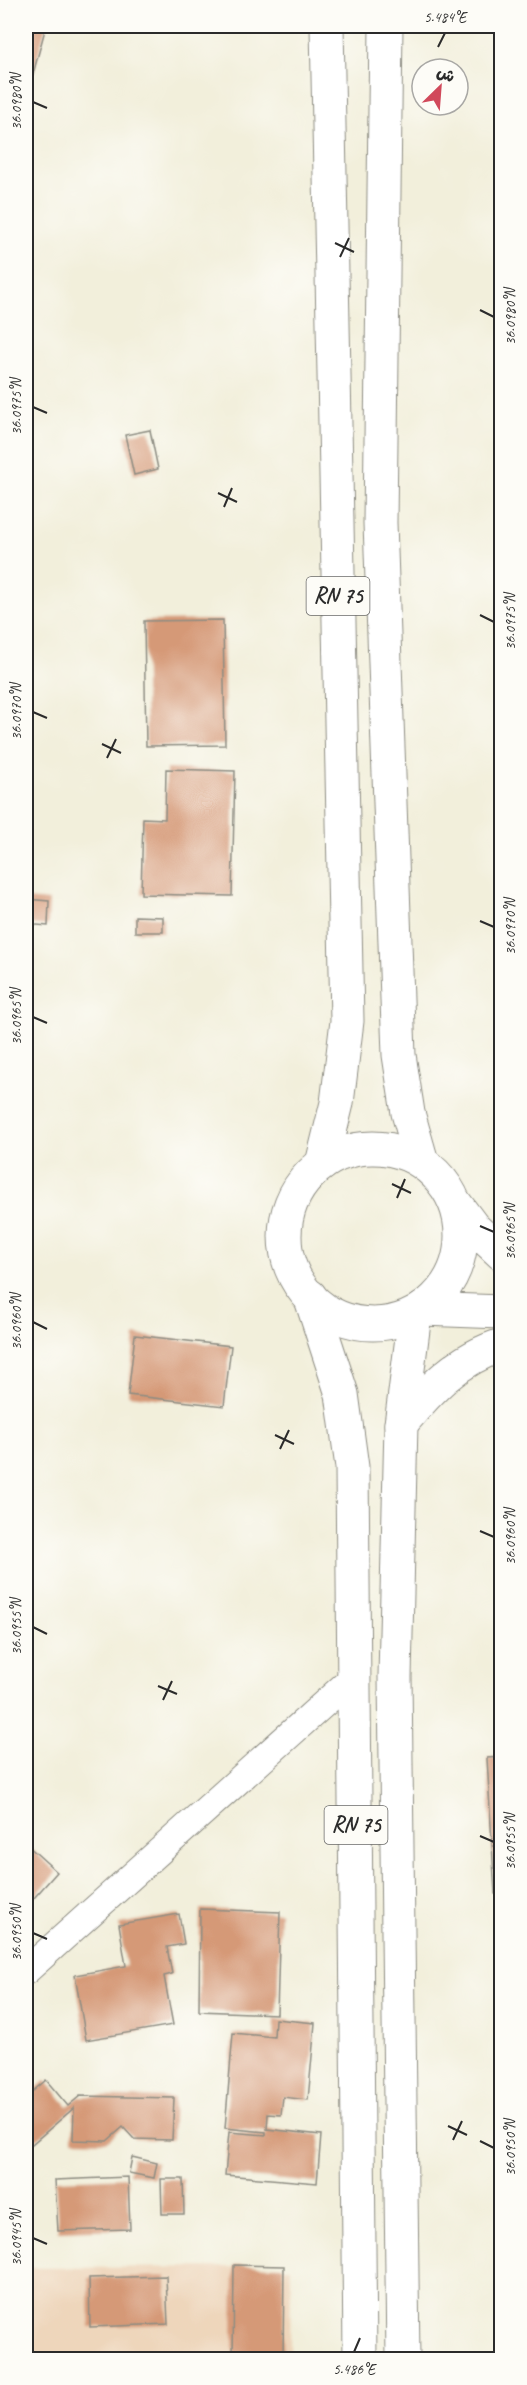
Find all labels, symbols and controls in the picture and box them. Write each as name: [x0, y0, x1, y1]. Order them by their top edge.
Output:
text: 5.484°E: [424, 8, 468, 27]
north arrow: [410, 57, 470, 117]
text: ش: [434, 62, 458, 87]
text: 36.0980°N: [7, 71, 26, 130]
text: 36.0980°N: [501, 286, 520, 345]
text: 36.0975°N: [7, 376, 26, 435]
road number: RN 75: [306, 577, 370, 615]
text: 36.0975°N: [501, 591, 520, 650]
text: 36.0970°N: [7, 681, 26, 740]
text: 36.0970°N: [501, 896, 520, 955]
text: 36.0965°N: [7, 986, 26, 1045]
text: 36.0965°N: [501, 1201, 520, 1260]
text: 36.0960°N: [7, 1291, 26, 1350]
text: 36.0960°N: [501, 1506, 520, 1565]
text: 36.0955°N: [7, 1596, 26, 1655]
road number: RN 75: [324, 1806, 388, 1844]
text: 36.0955°N: [501, 1811, 520, 1870]
text: 36.0950°N: [7, 1902, 26, 1961]
text: 36.0950°N: [501, 2117, 520, 2176]
text: 36.0945°N: [7, 2207, 26, 2266]
text: 5.486°E: [333, 2360, 377, 2379]

